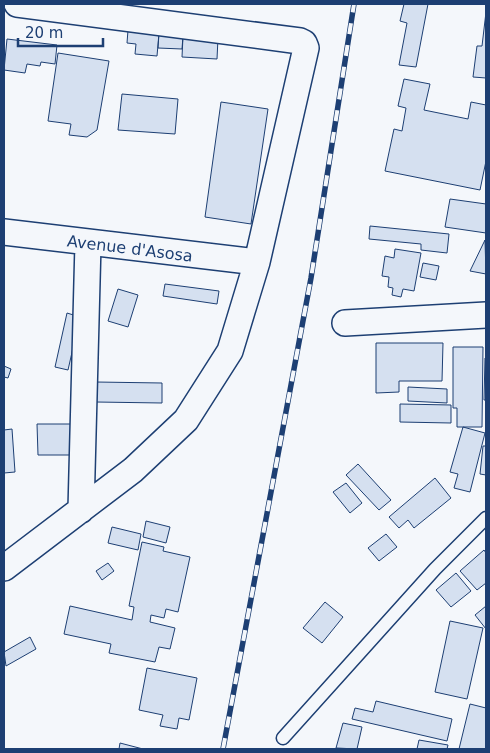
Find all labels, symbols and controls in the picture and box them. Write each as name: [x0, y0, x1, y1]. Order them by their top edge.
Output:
scale bar: [18, 15, 102, 47]
text: 20 m: [25, 24, 63, 42]
street label: Avenue d'Asosa: [66, 231, 194, 266]

